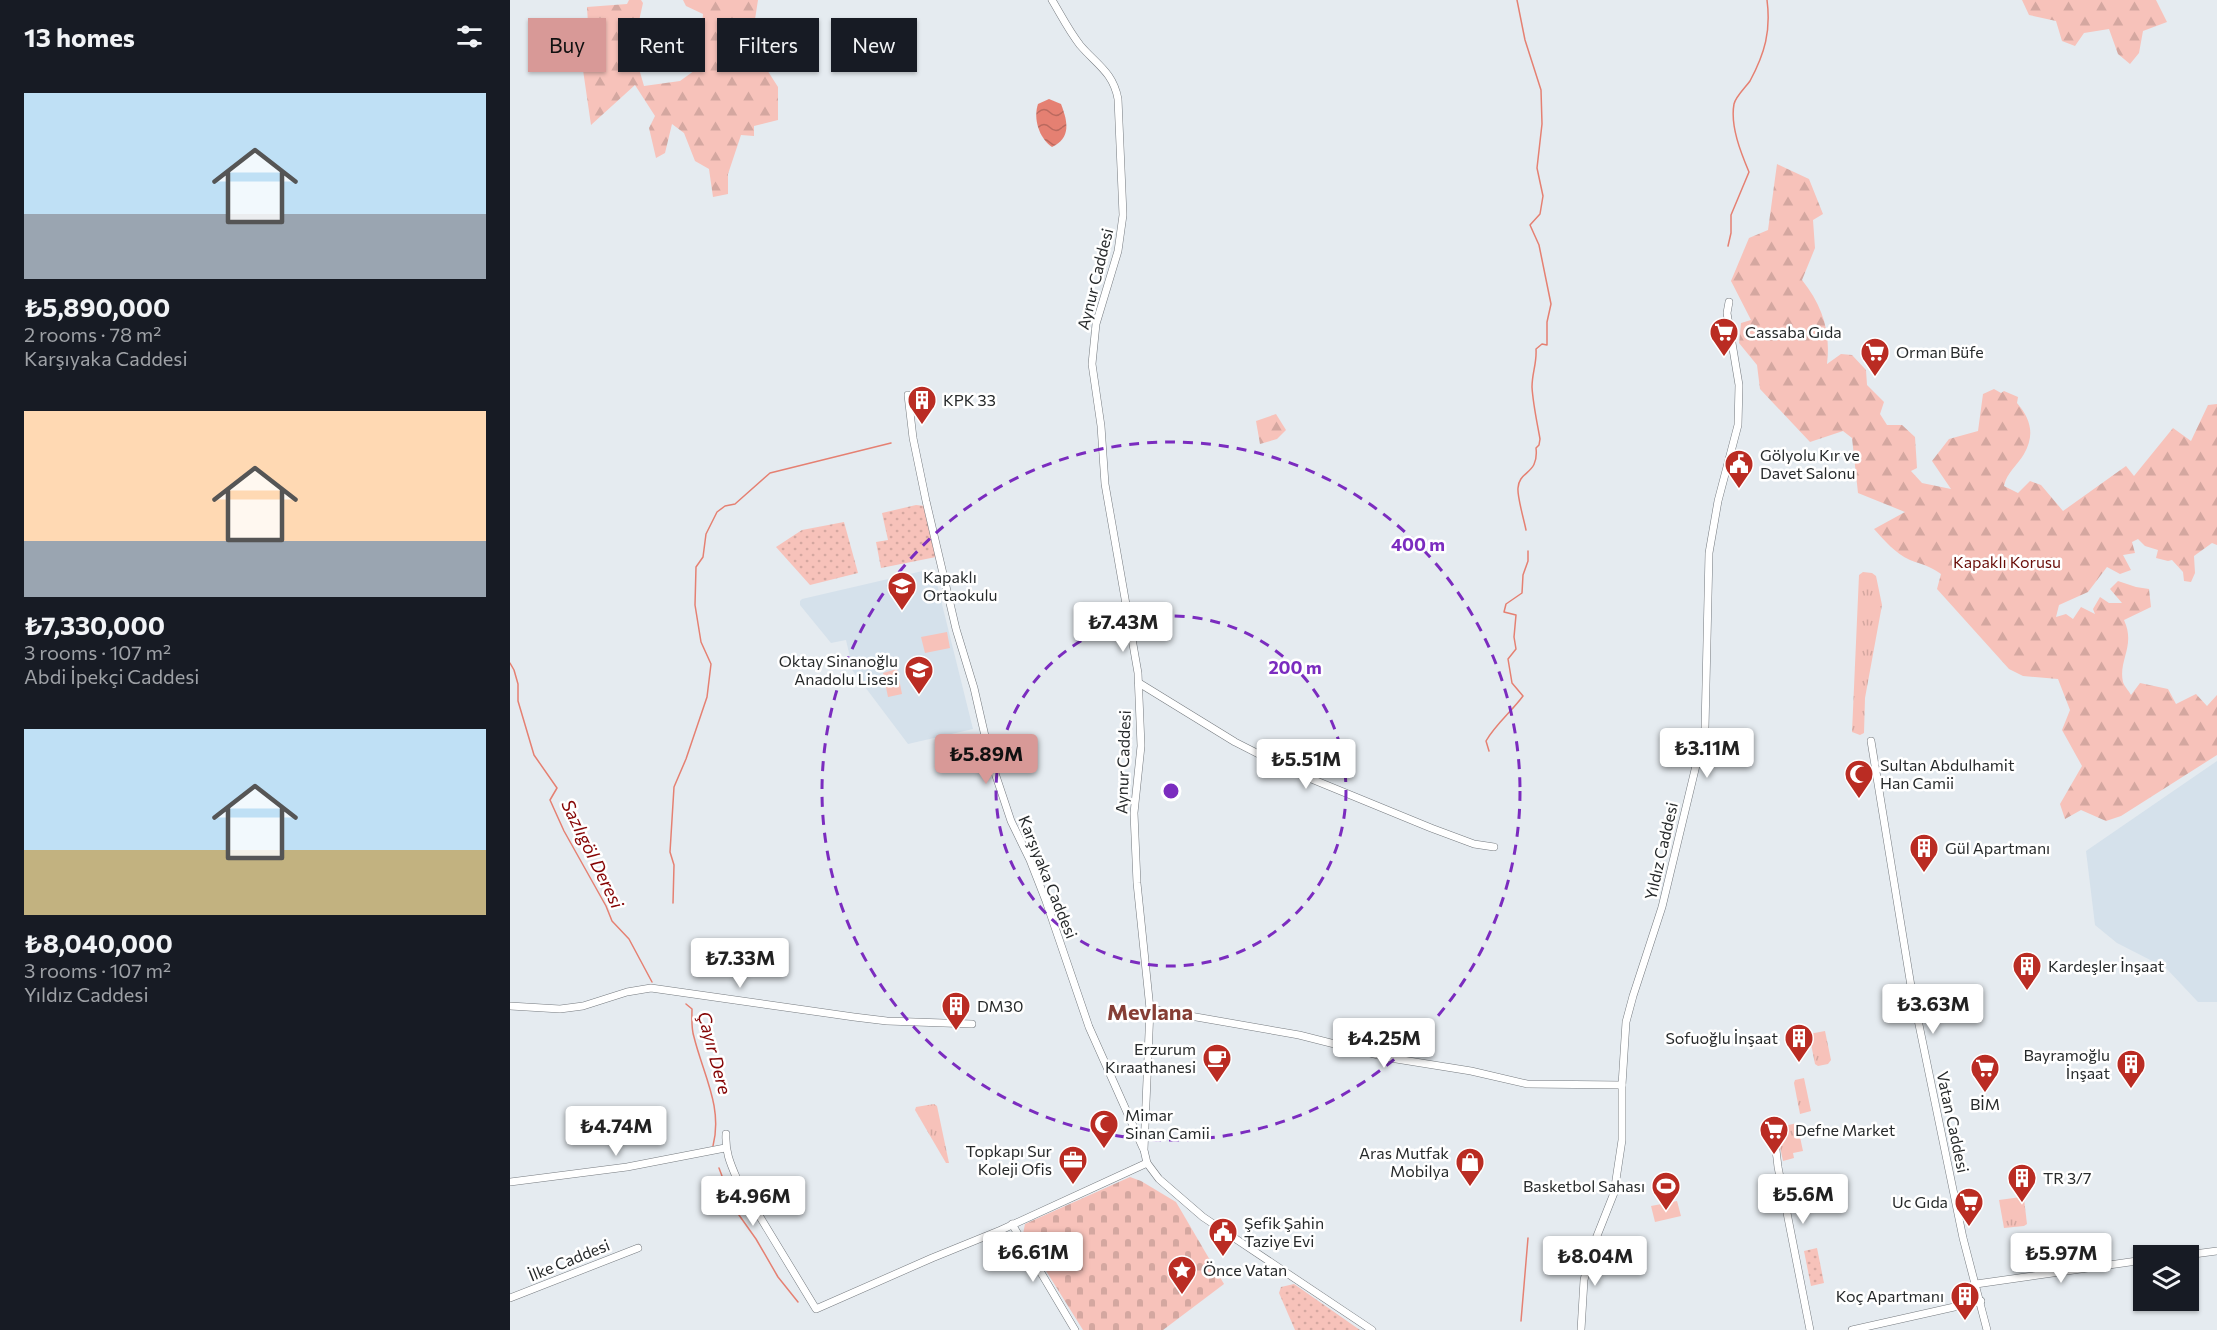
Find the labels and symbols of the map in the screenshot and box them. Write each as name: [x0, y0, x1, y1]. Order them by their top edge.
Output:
street label: Aynur Caddesi: [1073, 226, 1116, 332]
supermarket icon: Cassaba Gıda: [1708, 316, 1740, 358]
place label: Cassaba Gıda: [1745, 322, 1842, 341]
supermarket icon: Orman Büfe: [1859, 336, 1891, 378]
place label: Orman Büfe: [1896, 342, 1984, 361]
building icon: KPK 33: [906, 384, 938, 426]
place label: KPK 33: [943, 390, 996, 409]
place label: Gölyolu Kır ve Davet Salonu: [1760, 445, 1860, 482]
public building icon: Gölyolu Kır ve Davet Salonu: [1723, 448, 1755, 490]
text: 400 m: [1391, 533, 1445, 555]
park label: Kapaklı Korusu: [1953, 552, 2061, 571]
place label: Kapaklı Ortaokulu: [923, 567, 998, 604]
school or university icon: Kapaklı Ortaokulu: [886, 570, 918, 612]
pin: ₺7.43M: [1074, 602, 1172, 653]
place label: Oktay Sinanoğlu Anadolu Lisesi: [779, 651, 898, 688]
school or university icon: Oktay Sinanoğlu Anadolu Lisesi: [903, 654, 935, 696]
text: 200 m: [1268, 656, 1322, 678]
street label: Aynur Caddesi: [1111, 710, 1134, 814]
pin: ₺3.11M: [1658, 728, 1756, 779]
pin: ₺5.89M: [937, 734, 1035, 785]
pin: ₺5.51M: [1257, 739, 1355, 790]
place label: Sultan Abdulhamit Han Camii: [1880, 755, 2015, 792]
mosque icon: Sultan Abdulhamit Han Camii: [1843, 758, 1875, 800]
centre of rings: [1161, 781, 1181, 801]
water label: Sazlıgöl Deresi: [557, 796, 629, 913]
street label: Yıldız Caddesi: [1640, 800, 1681, 902]
street label: Karşıyaka Caddesi: [1015, 813, 1082, 941]
building icon: Gül Apartmanı: [1908, 832, 1940, 874]
place label: Gül Apartmanı: [1945, 838, 2050, 857]
pin: ₺7.33M: [691, 938, 789, 989]
building icon: Kardeşler İnşaat: [2011, 950, 2043, 992]
place label: Kardeşler İnşaat: [2048, 956, 2165, 975]
pin: ₺3.63M: [1884, 984, 1982, 1035]
building icon: DM30: [940, 990, 972, 1032]
place label: DM30: [977, 996, 1023, 1015]
district label: Mevlana: [1107, 998, 1193, 1025]
water label: Çayır Dere: [693, 1009, 737, 1097]
pin: ₺4.25M: [1335, 1018, 1433, 1069]
building icon: Sofuoğlu İnşaat: [1783, 1022, 1815, 1064]
place label: Sofuoğlu İnşaat: [1665, 1028, 1778, 1047]
place label: Erzurum Kıraathanesi: [1105, 1039, 1196, 1076]
cafe icon: Erzurum Kıraathanesi: [1201, 1042, 1233, 1084]
place label: Bayramoğlu İnşaat: [2023, 1045, 2110, 1082]
building icon: Bayramoğlu İnşaat: [2115, 1048, 2147, 1090]
supermarket icon: BİM: [1969, 1052, 2001, 1094]
street label: Vatan Caddesi: [1933, 1069, 1974, 1174]
place label: BİM: [1970, 1094, 2000, 1113]
place label: Mimar Sinan Camii: [1125, 1105, 1210, 1142]
pin: ₺4.74M: [567, 1106, 665, 1157]
mosque icon: Mimar Sinan Camii: [1088, 1108, 1120, 1150]
supermarket icon: Defne Market: [1758, 1114, 1790, 1156]
place label: Defne Market: [1795, 1120, 1896, 1139]
place label: Topkapı Sur Koleji Ofis: [966, 1141, 1053, 1178]
place label: Aras Mutfak Mobilya: [1359, 1143, 1449, 1180]
office icon: Topkapı Sur Koleji Ofis: [1057, 1144, 1089, 1186]
shop icon: Aras Mutfak Mobilya: [1454, 1146, 1486, 1188]
building icon: TR 3/7: [2006, 1162, 2038, 1204]
place label: TR 3/7: [2043, 1168, 2091, 1187]
sports icon: Basketbol Sahası: [1650, 1170, 1682, 1212]
pin: ₺5.6M: [1761, 1174, 1845, 1225]
pin: ₺4.96M: [704, 1176, 802, 1227]
place label: Basketbol Sahası: [1523, 1176, 1645, 1195]
supermarket icon: Uc Gıda: [1953, 1186, 1985, 1228]
place label: Uc Gıda: [1892, 1192, 1948, 1211]
place label: Şefik Şahin Taziye Evi: [1244, 1213, 1324, 1250]
public building icon: Şefik Şahin Taziye Evi: [1207, 1216, 1239, 1258]
pin: ₺6.61M: [984, 1232, 1082, 1283]
pin: ₺5.97M: [2012, 1233, 2110, 1284]
street label: İlke Caddesi: [525, 1235, 612, 1284]
pin: ₺8.04M: [1546, 1236, 1644, 1287]
place icon: Önce Vatan: [1166, 1254, 1198, 1296]
place label: Önce Vatan: [1203, 1260, 1287, 1279]
building icon: Koç Apartmanı: [1949, 1280, 1981, 1322]
place label: Koç Apartmanı: [1836, 1286, 1944, 1305]

